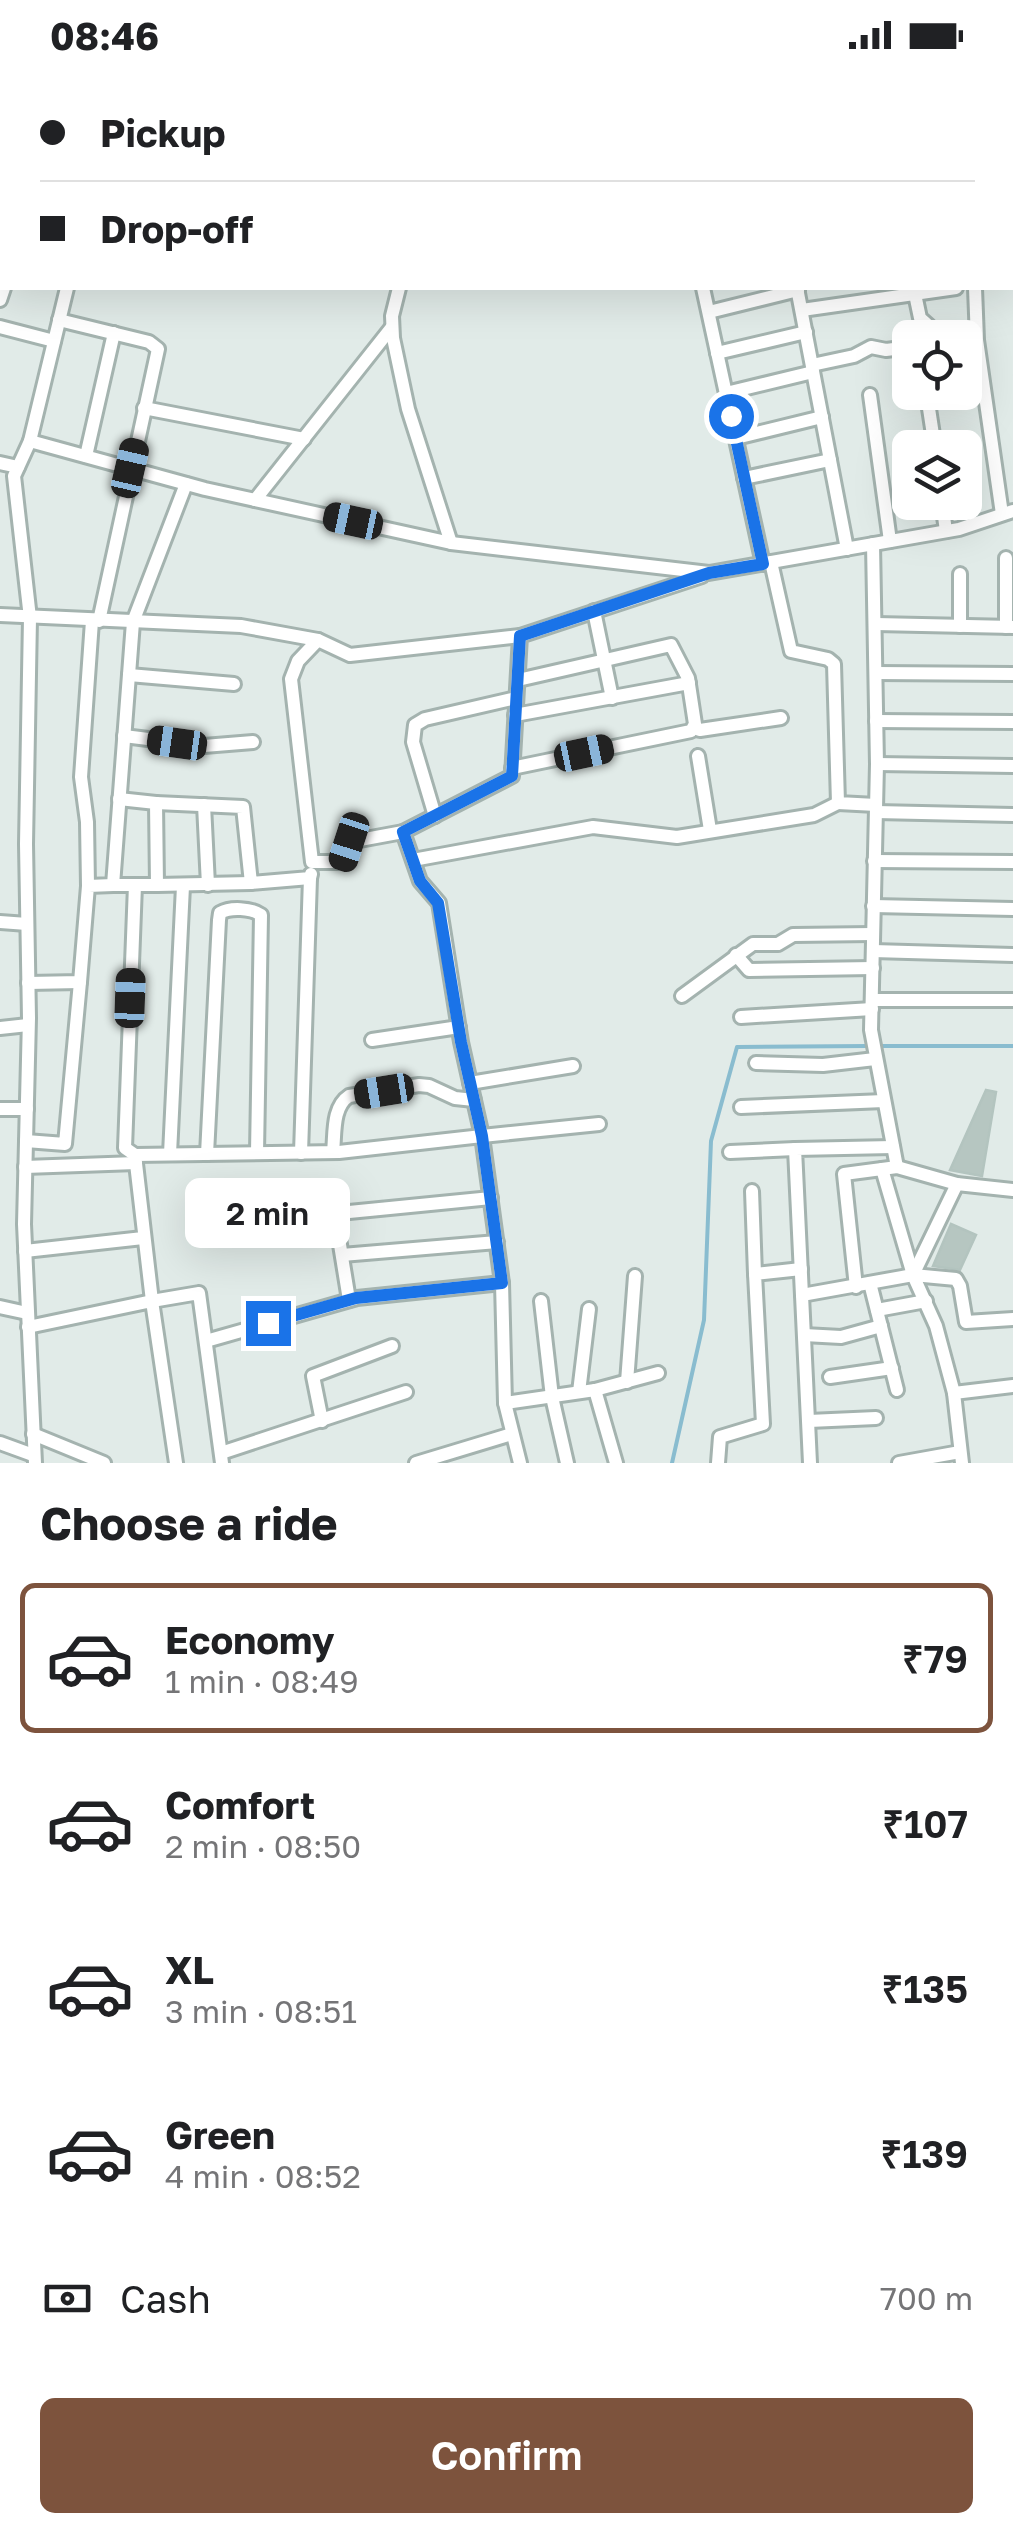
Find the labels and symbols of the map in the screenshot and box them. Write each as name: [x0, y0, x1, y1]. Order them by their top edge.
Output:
route start: [709, 394, 754, 439]
car: [109, 435, 151, 501]
car: [321, 500, 385, 542]
car: [145, 724, 209, 762]
car: [552, 732, 616, 774]
car: [325, 809, 373, 875]
car: [114, 967, 146, 1029]
car: [352, 1071, 416, 1111]
callout: 2 min: [186, 1178, 350, 1248]
route end: [246, 1301, 291, 1346]

